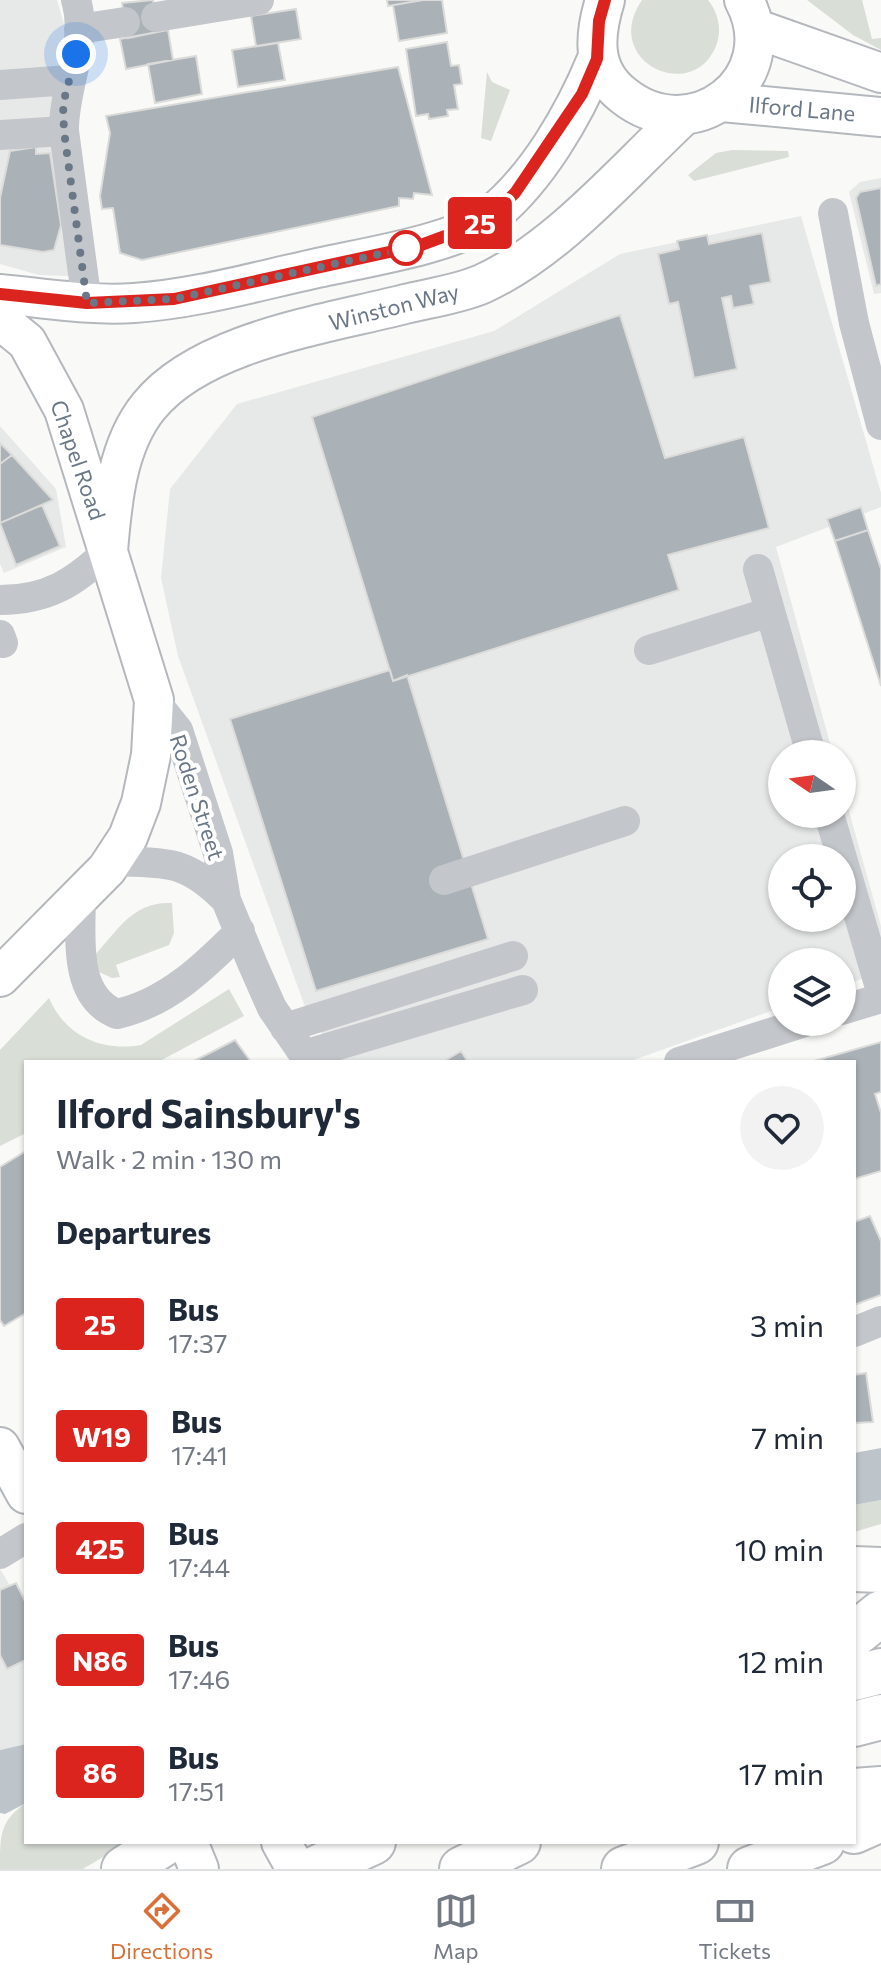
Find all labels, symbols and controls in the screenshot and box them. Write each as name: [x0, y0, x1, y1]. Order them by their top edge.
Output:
your location: [56, 34, 96, 74]
street label: Ilford Lane: [748, 90, 856, 127]
line badge: 25: [444, 197, 516, 249]
text: 25: [464, 206, 496, 240]
unlabelled marker: [389, 231, 423, 265]
street label: Winston Way: [326, 277, 462, 336]
street label: Chapel Road: [45, 396, 112, 523]
street label: Roden Street: [164, 731, 230, 863]
north arrow: [768, 740, 856, 828]
map controls: [768, 740, 856, 1036]
button: locate: [768, 844, 856, 932]
button: layers: [768, 948, 856, 1036]
button: heart: [740, 1086, 824, 1170]
text: Ilford Sainsbury's: [56, 1089, 361, 1136]
text: Walk · 2 min · 130 m: [56, 1143, 282, 1174]
text: Departures: [56, 1213, 211, 1250]
text: Bus: [168, 1290, 219, 1327]
text: 3 min: [750, 1306, 824, 1343]
text: 25: [84, 1307, 116, 1341]
text: 17:37: [168, 1327, 227, 1358]
text: Bus: [171, 1402, 222, 1439]
text: 7 min: [751, 1418, 824, 1455]
text: W19: [72, 1419, 131, 1453]
text: 17:41: [171, 1439, 228, 1470]
text: Bus: [168, 1514, 219, 1551]
text: 10 min: [735, 1530, 824, 1567]
text: 425: [75, 1531, 125, 1565]
text: 17:44: [168, 1551, 230, 1582]
text: Bus: [168, 1626, 219, 1663]
text: 12 min: [738, 1642, 824, 1679]
text: N86: [72, 1643, 128, 1677]
text: 17:46: [168, 1663, 230, 1694]
text: Bus: [168, 1738, 219, 1775]
text: 17 min: [739, 1754, 824, 1791]
text: 86: [83, 1755, 117, 1789]
text: 17:51: [168, 1775, 225, 1806]
tab: Directions: [110, 1889, 213, 1964]
tab: Map: [433, 1889, 478, 1964]
tab: Tickets: [698, 1889, 771, 1964]

